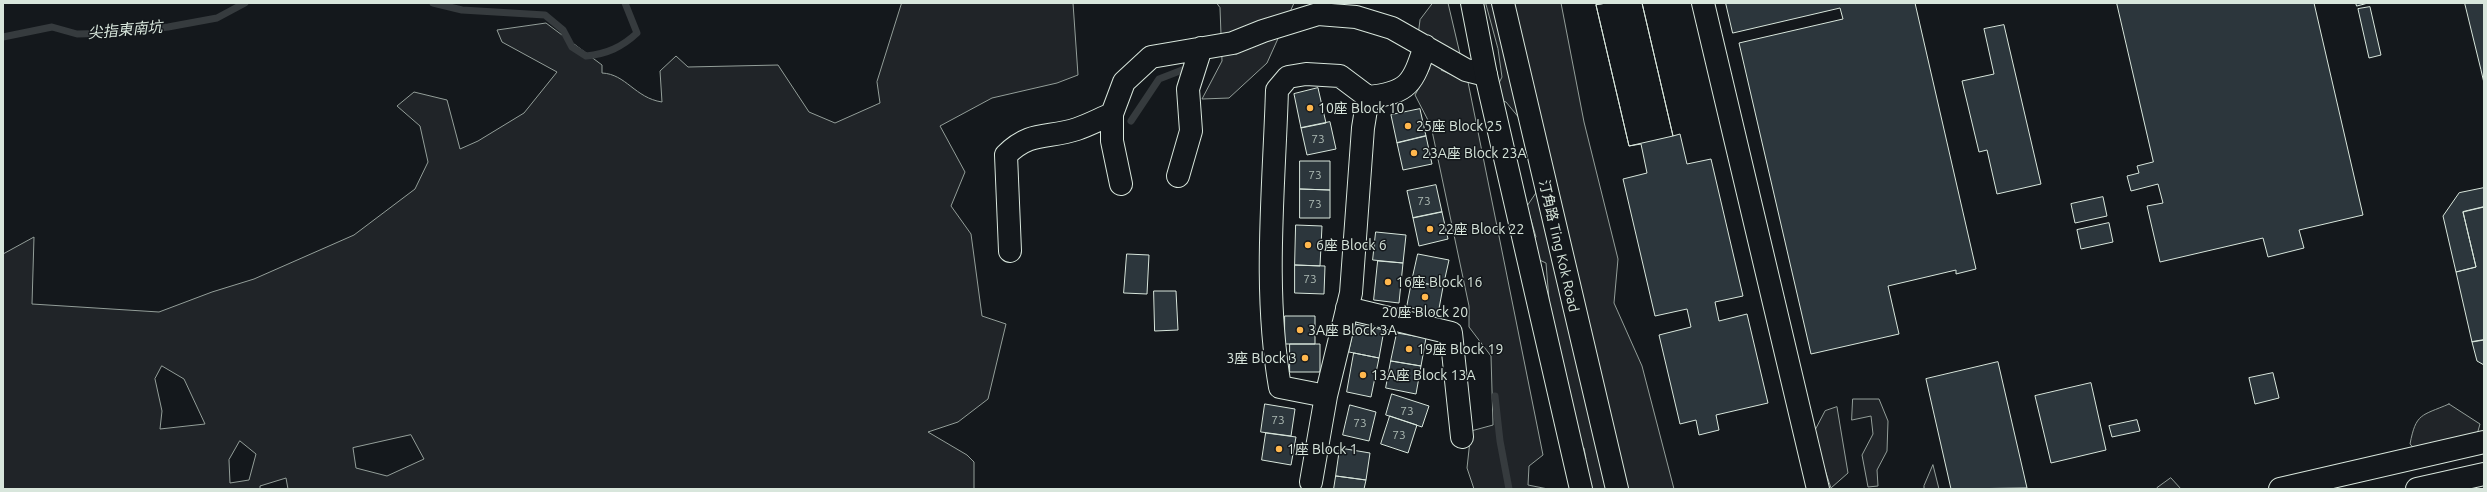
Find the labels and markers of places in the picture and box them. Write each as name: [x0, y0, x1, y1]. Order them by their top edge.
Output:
place label: 10座 Block 10: [1318, 100, 1404, 116]
marker: 10座 Block 10: [1305, 103, 1315, 113]
place label: 25座 Block 25: [1416, 118, 1502, 134]
marker: 25座 Block 25: [1403, 121, 1413, 131]
place label: 23A座 Block 23A: [1422, 145, 1527, 161]
marker: 23A座 Block 23A: [1409, 148, 1419, 158]
place label: 22座 Block 22: [1438, 221, 1524, 237]
marker: 22座 Block 22: [1425, 224, 1435, 234]
place label: 6座 Block 6: [1316, 237, 1387, 253]
marker: 6座 Block 6: [1303, 240, 1313, 250]
place label: 16座 Block 16: [1396, 274, 1482, 290]
marker: 16座 Block 16: [1383, 277, 1393, 287]
marker: 20座 Block 20: [1420, 292, 1430, 302]
place label: 20座 Block 20: [1382, 304, 1468, 320]
place label: 3A座 Block 3A: [1308, 322, 1397, 338]
marker: 3A座 Block 3A: [1295, 325, 1305, 335]
place label: 19座 Block 19: [1417, 341, 1503, 357]
marker: 19座 Block 19: [1404, 344, 1414, 354]
place label: 3座 Block 3: [1226, 350, 1297, 366]
marker: 3座 Block 3: [1300, 353, 1310, 363]
place label: 13A座 Block 13A: [1371, 367, 1476, 383]
marker: 13A座 Block 13A: [1358, 370, 1368, 380]
place label: 1座 Block 1: [1287, 441, 1358, 457]
marker: 1座 Block 1: [1274, 444, 1284, 454]

